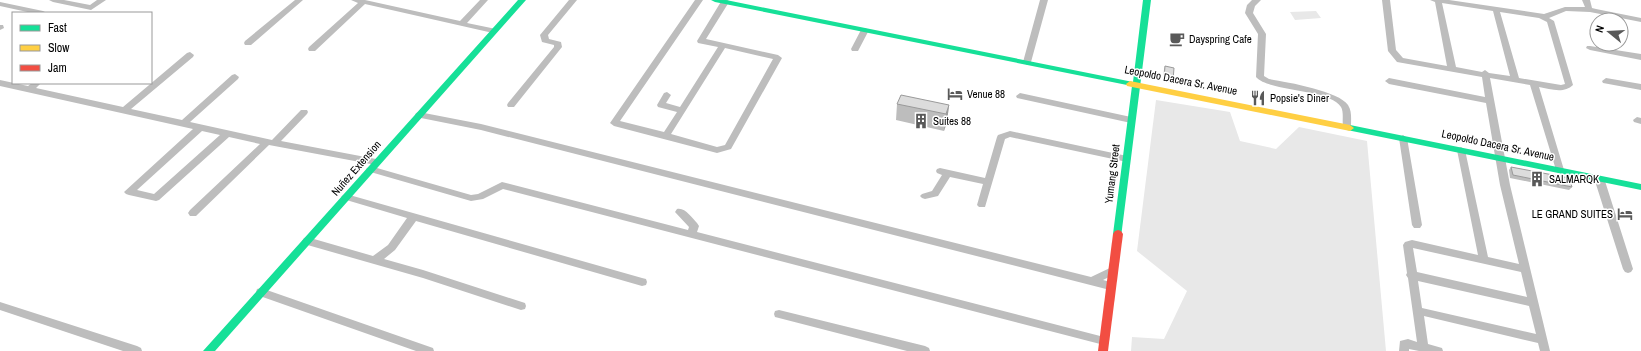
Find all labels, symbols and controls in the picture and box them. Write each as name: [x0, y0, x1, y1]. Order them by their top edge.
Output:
legend: [12, 12, 152, 84]
north arrow: [1589, 12, 1629, 52]
text: Fast: [48, 20, 67, 36]
text: N: [1592, 24, 1607, 34]
cafe icon: Dayspring Cafe: [1168, 30, 1186, 48]
place label: Dayspring Cafe: [1189, 32, 1252, 46]
text: Slow: [48, 40, 70, 56]
text: Jam: [48, 60, 67, 76]
street label: Leopoldo Dacera Sr. Avenue: [1123, 62, 1239, 98]
hotel icon: Venue 88: [946, 85, 964, 103]
place label: Venue 88: [967, 87, 1005, 101]
restaurant icon: Popsie's Diner: [1249, 89, 1267, 107]
place label: Popsie's Diner: [1270, 91, 1329, 105]
building icon: Suites 88: [912, 112, 930, 130]
place label: Suites 88: [933, 114, 971, 128]
street label: Leopoldo Dacera Sr. Avenue: [1440, 126, 1556, 164]
street label: Nuñez Extension: [328, 137, 384, 199]
street label: Yumang Street: [1101, 143, 1123, 204]
building icon: SALMARQK: [1528, 170, 1546, 188]
place label: SALMARQK: [1549, 172, 1599, 186]
hotel icon: LE GRAND SUITES: [1616, 205, 1634, 223]
place label: LE GRAND SUITES: [1532, 207, 1613, 221]

